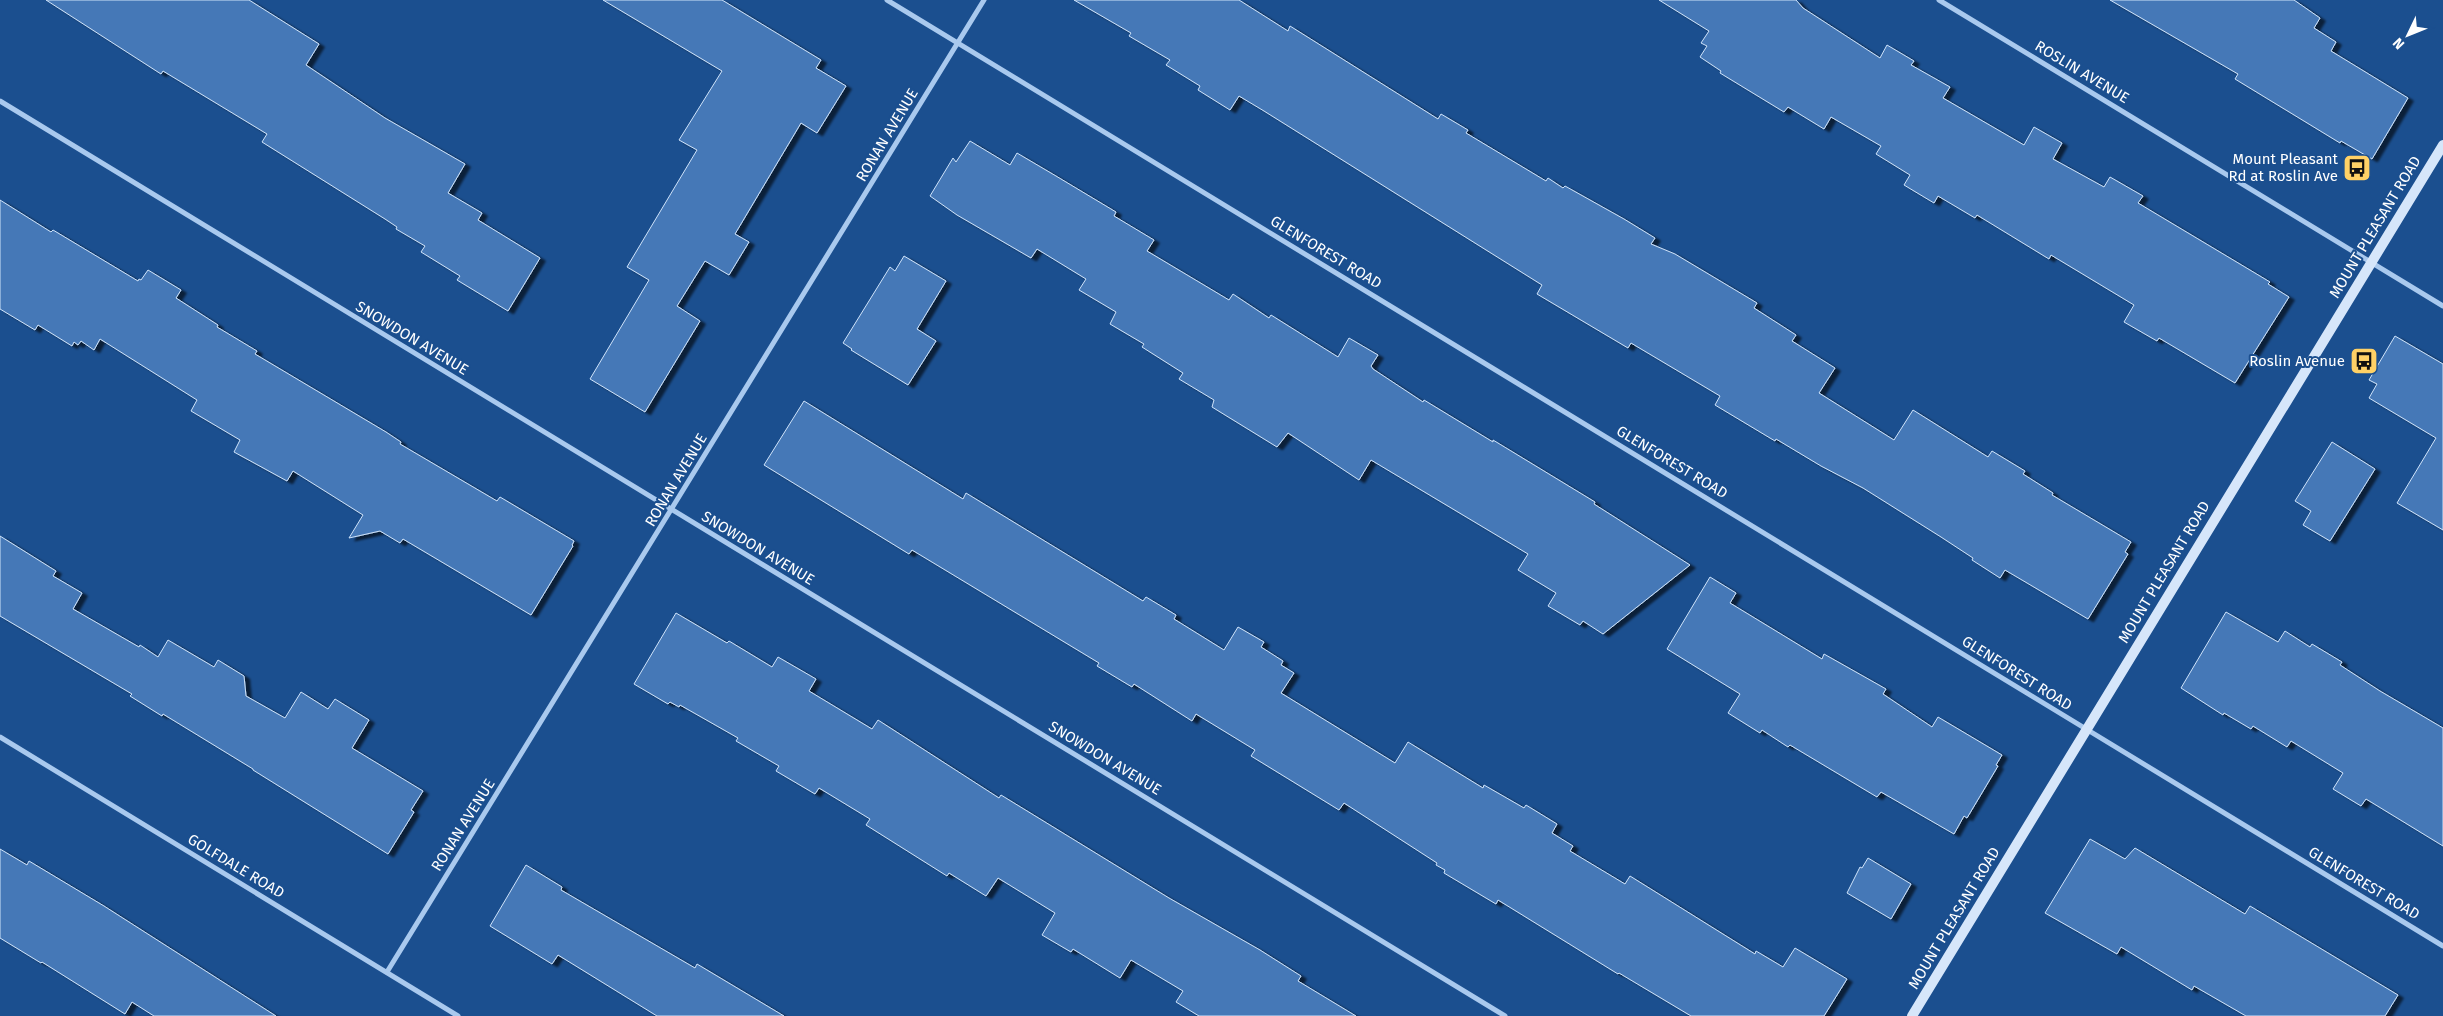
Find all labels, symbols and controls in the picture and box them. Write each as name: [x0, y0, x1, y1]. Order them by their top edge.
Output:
north arrow: [2383, 10, 2433, 60]
text: N: [2389, 34, 2408, 53]
street label: ROSLIN AVENUE: [2032, 37, 2132, 107]
street label: RONAN AVENUE: [852, 85, 922, 185]
place label: Mount Pleasant Rd at Roslin Ave: [2229, 150, 2339, 185]
street label: MOUNT PLEASANT ROAD: [2325, 153, 2425, 301]
bus stop icon: Mount Pleasant Rd at Roslin Ave: [2342, 153, 2372, 183]
street label: GLENFOREST ROAD: [1267, 212, 1385, 292]
street label: SNOWDON AVENUE: [352, 297, 472, 379]
bus stop icon: Roslin Avenue: [2349, 346, 2379, 376]
place label: Roslin Avenue: [2249, 352, 2345, 370]
street label: GLENFOREST ROAD: [1613, 422, 1731, 502]
street label: RONAN AVENUE: [641, 430, 711, 530]
street label: MOUNT PLEASANT ROAD: [2114, 498, 2214, 646]
street label: SNOWDON AVENUE: [698, 507, 818, 589]
street label: GLENFOREST ROAD: [1959, 632, 2075, 714]
street label: SNOWDON AVENUE: [1045, 717, 1165, 799]
street label: RONAN AVENUE: [427, 776, 499, 874]
street label: GOLFDALE ROAD: [184, 830, 288, 902]
street label: GLENFOREST ROAD: [2305, 843, 2423, 923]
street label: MOUNT PLEASANT ROAD: [1904, 844, 2004, 992]

